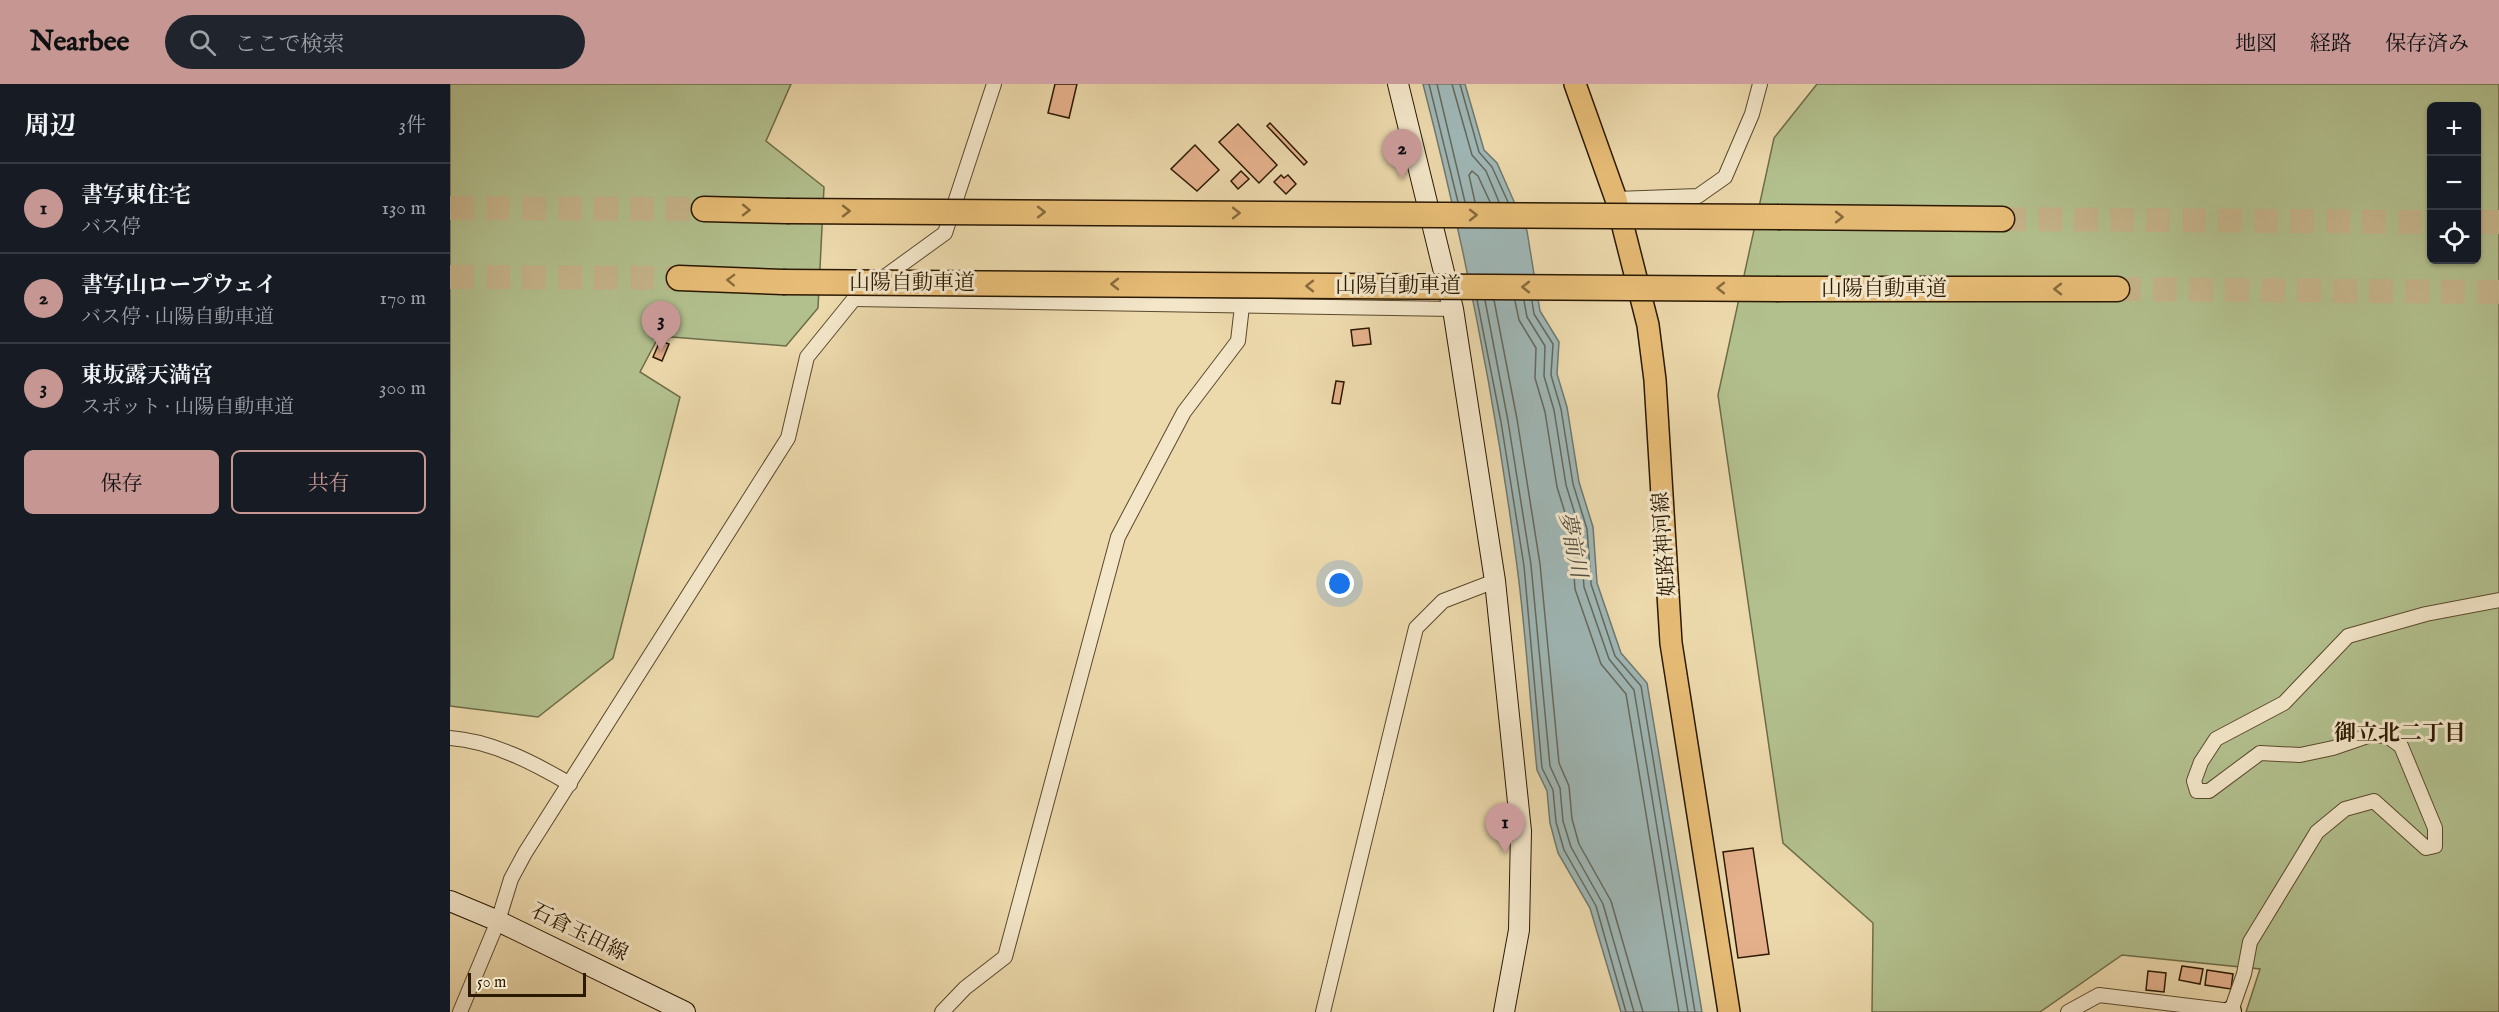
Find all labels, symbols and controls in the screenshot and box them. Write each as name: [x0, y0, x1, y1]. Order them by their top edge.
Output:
search box: [165, 15, 585, 69]
text: Nearbee: [30, 25, 129, 60]
icon: search: [186, 26, 219, 59]
text: ここで検索: [234, 31, 344, 59]
text: 地図: [2235, 31, 2277, 58]
text: 経路: [2310, 31, 2352, 58]
text: 保存済み: [2385, 31, 2469, 58]
map controls: [2427, 102, 2481, 264]
button: +: [2427, 102, 2481, 156]
text: 周辺: [24, 110, 76, 143]
text: 3件: [399, 113, 426, 138]
pin: 2: [1382, 130, 1422, 179]
button: −: [2427, 156, 2481, 210]
text: 書写東住宅: [81, 182, 191, 210]
text: 1: [40, 196, 47, 221]
text: 130 m: [381, 196, 426, 221]
one-way arrow: [741, 204, 750, 216]
one-way arrow: [841, 205, 850, 217]
one-way arrow: [1036, 206, 1045, 218]
one-way arrow: [1231, 207, 1240, 220]
one-way arrow: [1468, 209, 1477, 221]
button: locate: [2427, 210, 2481, 264]
one-way arrow: [1835, 211, 1844, 223]
text: バス停: [81, 215, 141, 240]
street label: 山陽自動車道: [849, 270, 975, 297]
text: 書写山ロープウェイ: [81, 272, 277, 300]
street label: 山陽自動車道: [1335, 273, 1461, 300]
one-way arrow: [727, 274, 736, 286]
street label: 山陽自動車道: [1821, 276, 1947, 303]
one-way arrow: [1110, 278, 1119, 290]
one-way arrow: [1305, 280, 1314, 292]
one-way arrow: [1521, 281, 1530, 293]
one-way arrow: [1716, 282, 1725, 294]
one-way arrow: [2054, 283, 2063, 295]
text: 2: [39, 286, 48, 311]
text: 170 m: [380, 286, 426, 311]
pin: 3: [642, 302, 680, 351]
text: バス停 · 山陽自動車道: [81, 305, 274, 330]
text: 東坂露天満宮: [81, 362, 213, 390]
text: 3: [40, 376, 47, 401]
text: 300 m: [379, 376, 426, 401]
text: スポット · 山陽自動車道: [81, 395, 294, 420]
button: 保存: [24, 450, 219, 514]
button: 共有: [231, 450, 426, 514]
street label: 姫路神河線: [1648, 491, 1682, 597]
water label: 夢前川: [1552, 510, 1592, 582]
your location: [1325, 569, 1354, 598]
district label: 御立北二丁目: [2334, 720, 2466, 748]
pin: 1: [1486, 804, 1524, 853]
street label: 石倉玉田線: [526, 898, 632, 968]
scale bar: [468, 970, 586, 998]
text: 50 m: [477, 973, 506, 993]

